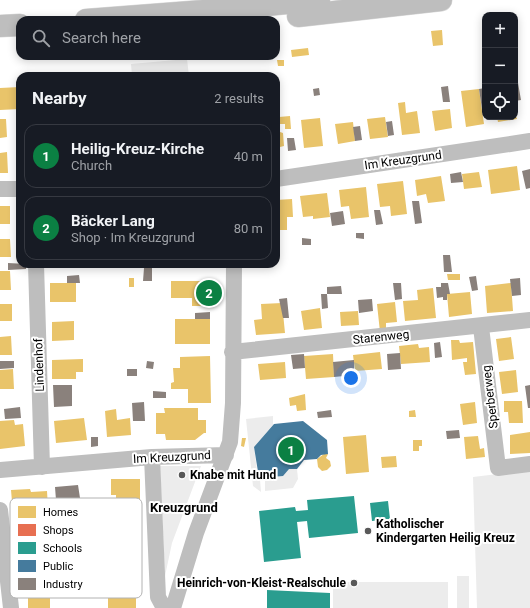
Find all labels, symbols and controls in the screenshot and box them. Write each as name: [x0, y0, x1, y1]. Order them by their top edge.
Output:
map controls: [482, 12, 518, 120]
button: +: [482, 12, 518, 48]
search box: [16, 16, 280, 60]
icon: search: [30, 27, 52, 49]
text: Search here: [62, 29, 141, 47]
button: −: [482, 48, 518, 84]
button: locate: [482, 84, 518, 120]
text: Nearby: [32, 88, 87, 108]
text: 2 results: [214, 91, 264, 106]
text: Heilig-Kreuz-Kirche: [71, 140, 204, 158]
street label: Im Kreuzgrund: [363, 148, 443, 172]
text: 1: [42, 149, 50, 164]
text: 40 m: [234, 149, 263, 164]
text: Church: [71, 158, 112, 173]
text: Bäcker Lang: [71, 212, 155, 230]
text: 2: [42, 221, 50, 236]
text: 80 m: [234, 221, 263, 236]
text: Shop · Im Kreuzgrund: [71, 230, 195, 245]
pin: 2: [196, 278, 222, 308]
street label: Starenweg: [352, 327, 410, 347]
street label: Lindenhof: [31, 337, 47, 392]
street label: Sperberweg: [479, 365, 501, 429]
your location: [341, 368, 361, 388]
pin: 1: [278, 435, 304, 465]
street label: Im Kreuzgrund: [133, 448, 211, 466]
place label: Knabe mit Hund: [190, 468, 276, 482]
marker: Knabe mit Hund: [177, 470, 187, 480]
legend: [10, 498, 142, 598]
district label: Kreuzgrund: [150, 500, 218, 515]
text: Homes: [43, 506, 79, 519]
place label: Katholischer Kindergarten Heilig Kreuz: [376, 517, 515, 545]
text: Shops: [43, 524, 74, 537]
marker: Katholischer Kindergarten Heilig Kreuz: [363, 526, 373, 536]
text: Schools: [43, 542, 83, 555]
text: Public: [43, 560, 74, 573]
place label: Heinrich-von-Kleist-Realschule: [177, 576, 347, 590]
text: Industry: [43, 578, 83, 591]
marker: Heinrich-von-Kleist-Realschule: [349, 578, 359, 588]

